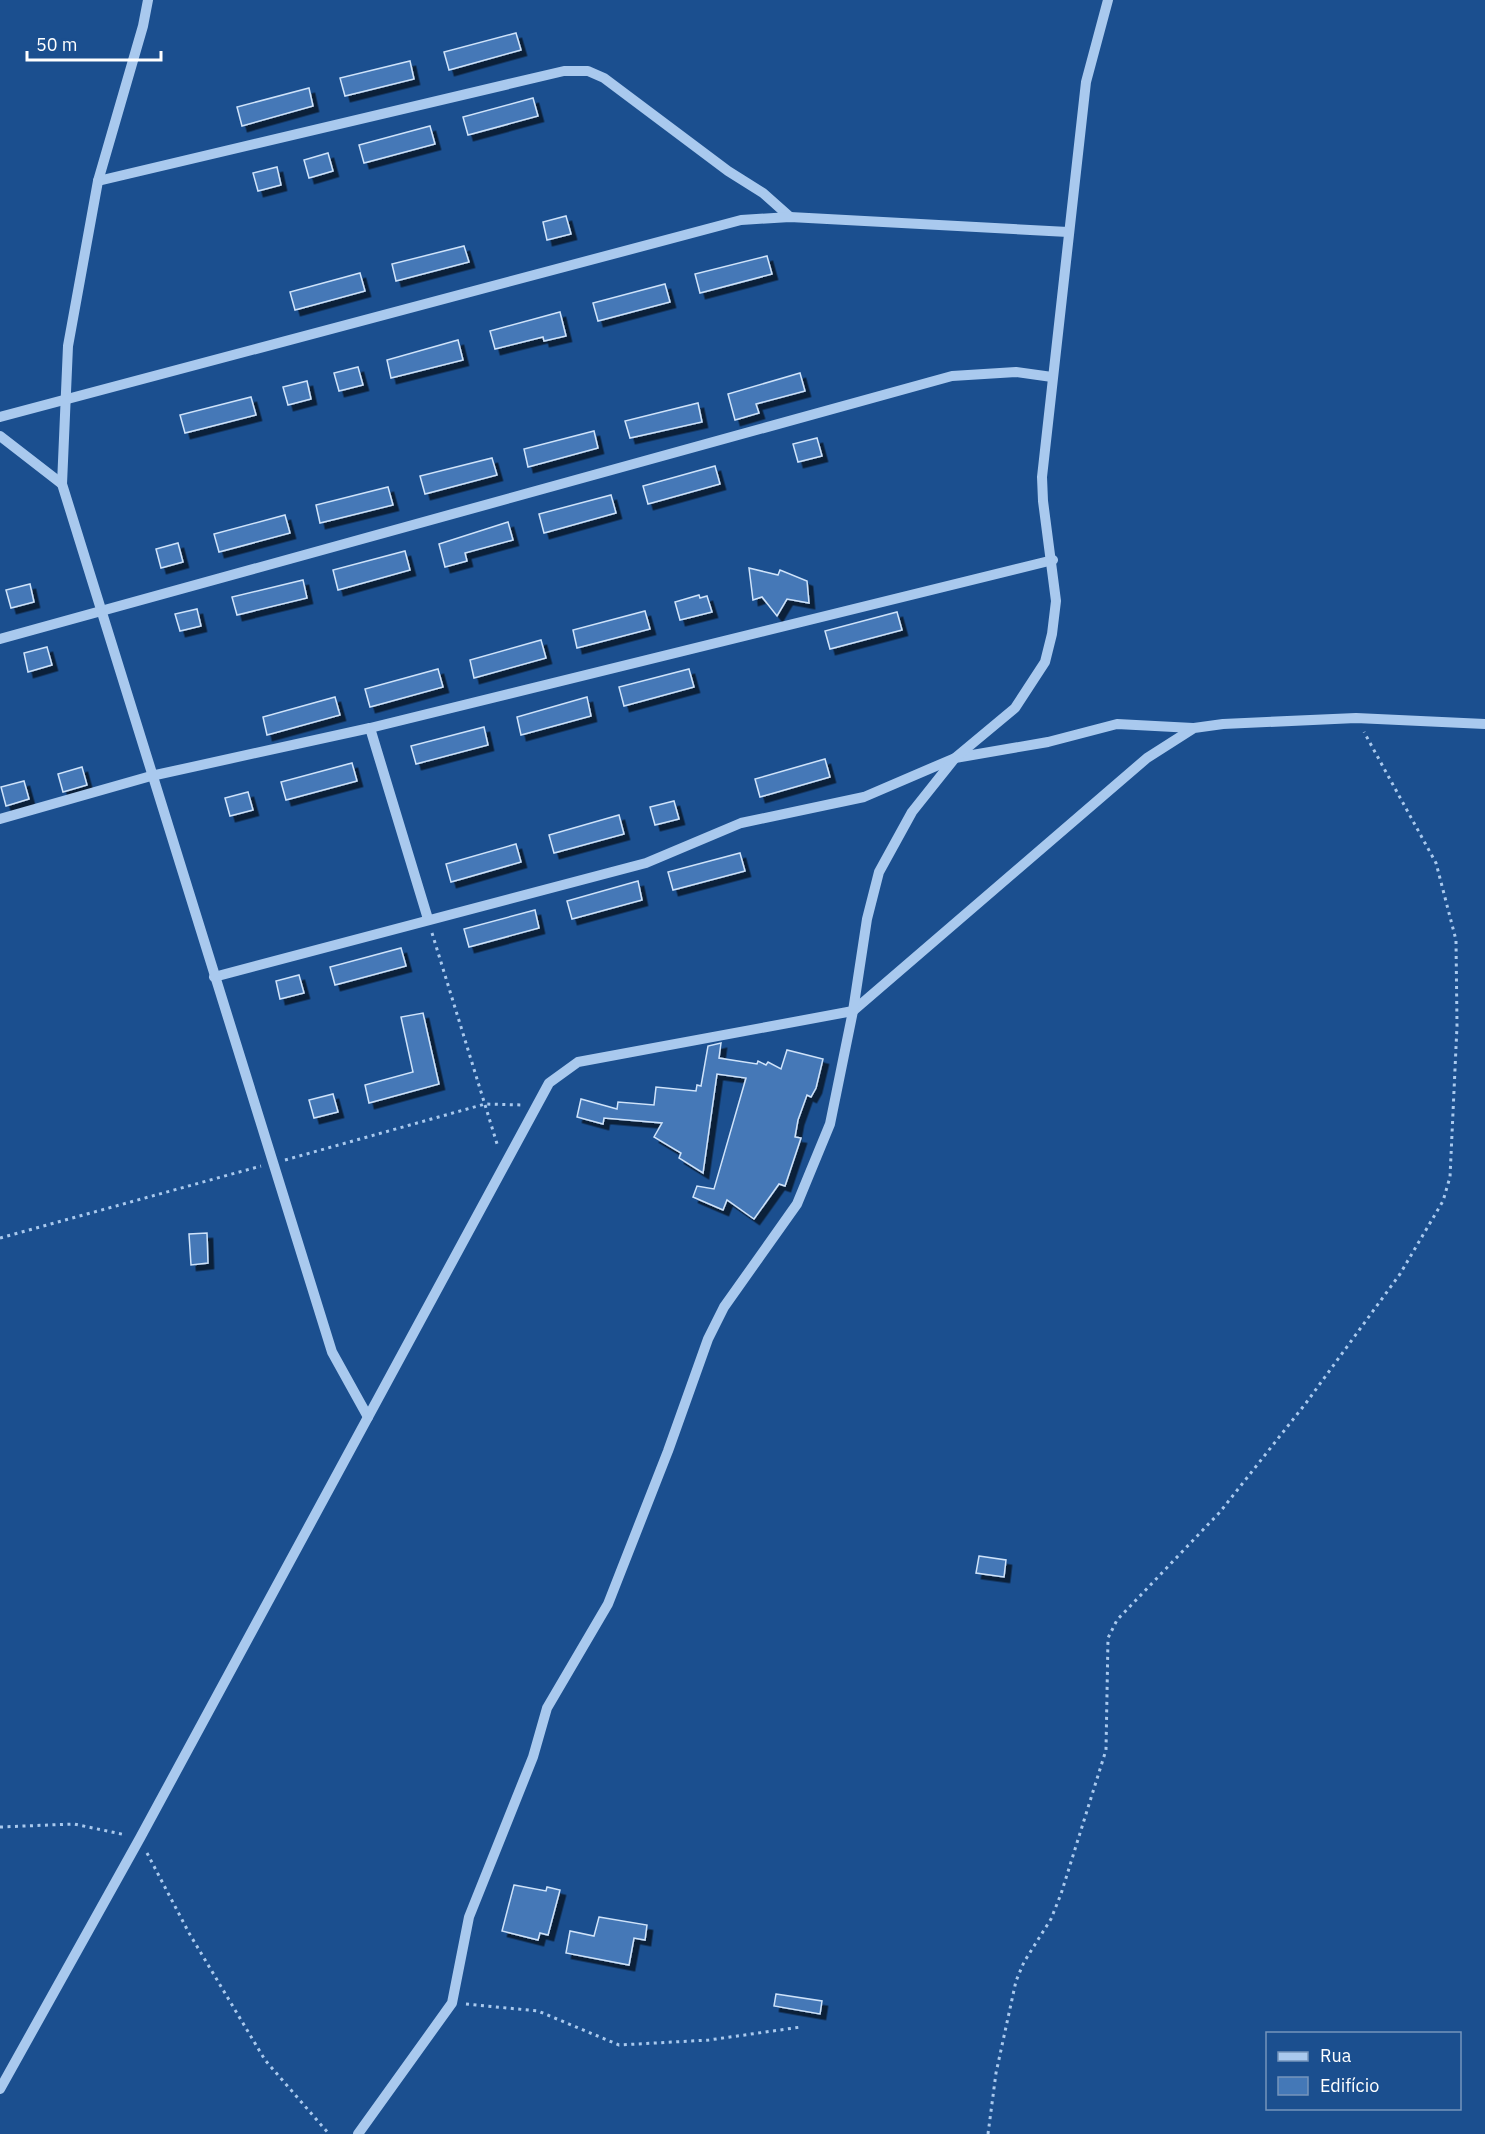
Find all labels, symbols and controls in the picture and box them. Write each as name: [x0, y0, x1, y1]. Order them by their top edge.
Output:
scale bar: [27, 24, 160, 62]
text: 50 m: [36, 33, 78, 56]
legend: [1266, 2032, 1461, 2110]
text: Rua: [1320, 2044, 1352, 2067]
text: Edifício: [1320, 2074, 1379, 2097]

